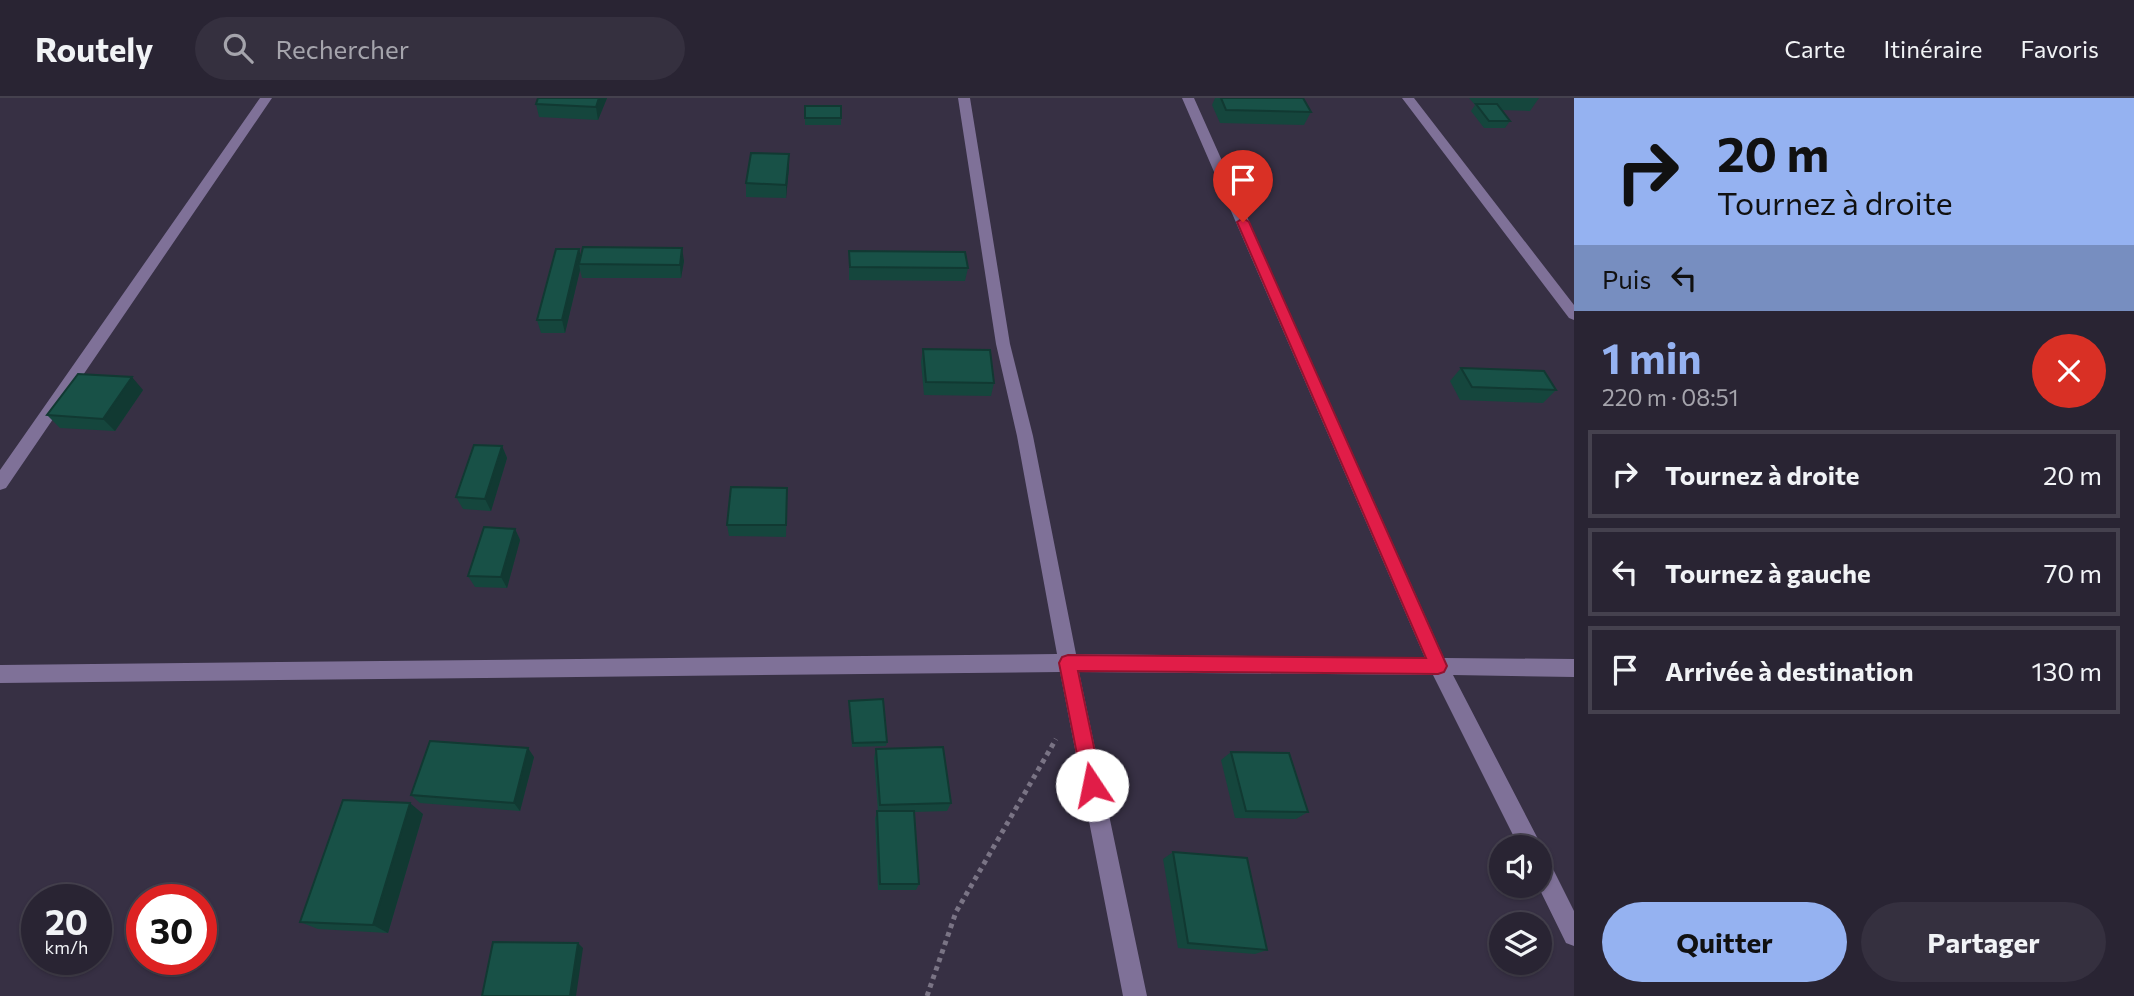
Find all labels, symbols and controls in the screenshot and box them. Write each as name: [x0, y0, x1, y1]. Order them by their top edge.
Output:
search box: [195, 17, 685, 80]
text: Routely: [35, 28, 153, 69]
icon: search: [219, 29, 257, 67]
text: Rechercher: [275, 33, 409, 64]
text: Carte: [1785, 34, 1846, 63]
text: Itinéraire: [1884, 34, 1983, 63]
text: Favoris: [2021, 34, 2099, 63]
text: 20 m: [1717, 122, 1829, 182]
icon: right: [1602, 126, 1693, 217]
pin: [1213, 150, 1273, 222]
icon: arrive: [1224, 161, 1262, 199]
text: Tournez à droite: [1717, 182, 1953, 222]
icon: left: [1665, 259, 1703, 297]
text: Puis: [1602, 263, 1651, 294]
text: 1 min: [1602, 331, 1702, 383]
button: close: [2032, 334, 2106, 408]
text: 220 m · 08:51: [1602, 383, 1739, 411]
icon: right: [1606, 455, 1644, 493]
text: Tournez à droite: [1665, 459, 1860, 490]
text: 20 m: [2043, 459, 2102, 490]
icon: left: [1606, 553, 1644, 591]
text: Tournez à gauche: [1665, 557, 1871, 588]
text: 70 m: [2044, 557, 2102, 588]
icon: arrive: [1606, 651, 1644, 689]
text: Arrivée à destination: [1665, 655, 1913, 686]
text: 130 m: [2031, 655, 2102, 686]
position arrow: [1055, 748, 1129, 822]
map controls: [1489, 835, 1552, 975]
button: sound: [1489, 835, 1552, 898]
speed limit sign: 30: [126, 884, 217, 975]
text: 20: [45, 899, 88, 942]
button: Quitter: [1602, 902, 1847, 982]
button: Partager: [1861, 902, 2106, 982]
button: layers: [1489, 912, 1552, 975]
text: km/h: [45, 936, 88, 958]

